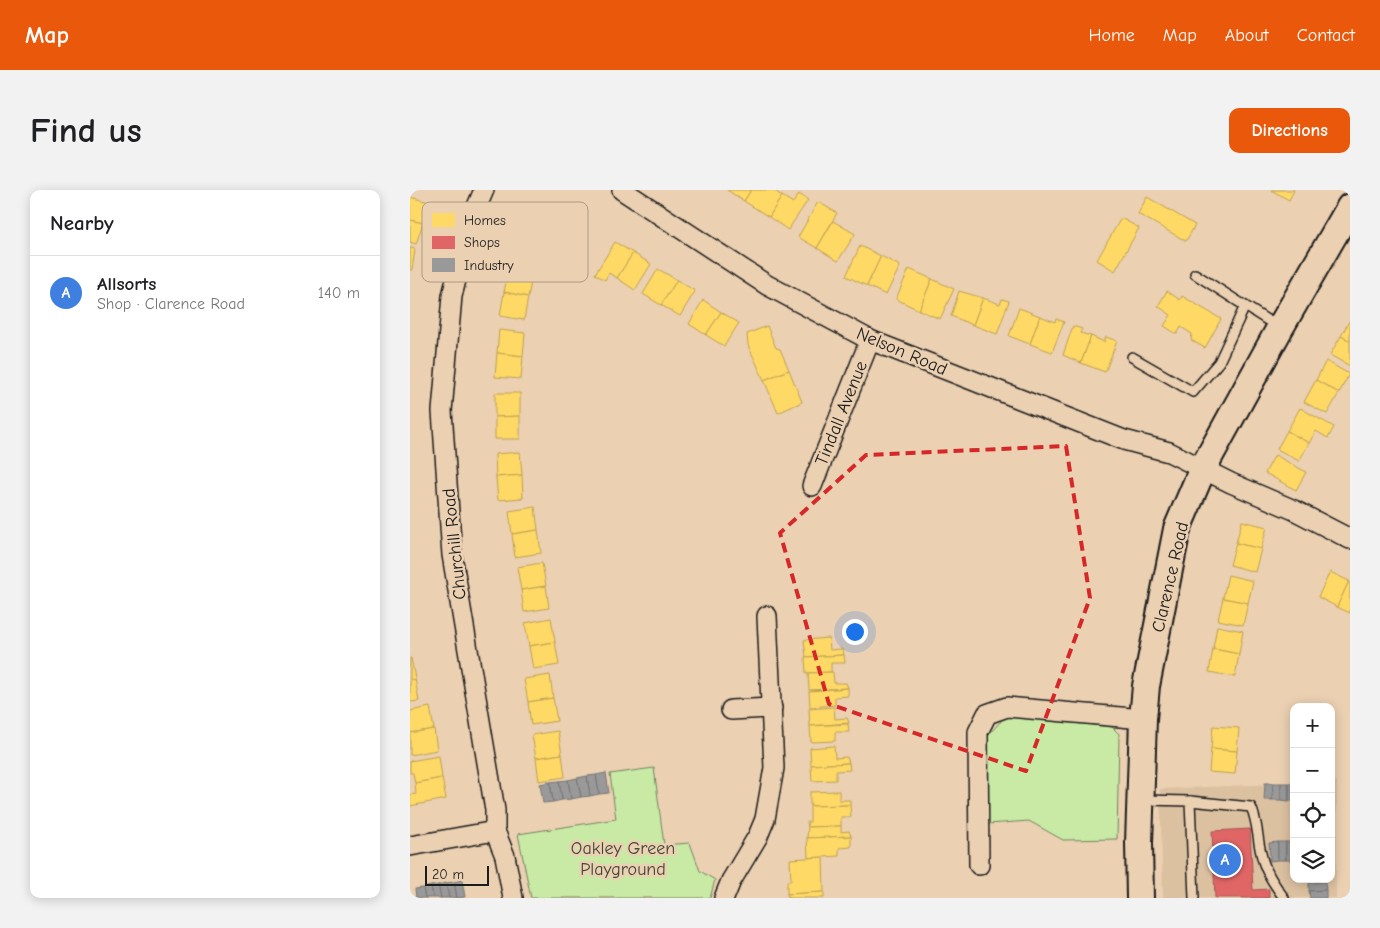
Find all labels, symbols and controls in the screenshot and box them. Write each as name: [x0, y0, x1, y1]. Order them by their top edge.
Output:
text: Map: [25, 21, 69, 49]
text: Home: [1088, 25, 1135, 46]
text: Map: [1163, 25, 1197, 46]
text: About: [1225, 25, 1269, 46]
text: Contact: [1297, 25, 1355, 46]
button: Directions: [1229, 108, 1350, 153]
text: Find us: [30, 110, 142, 151]
legend: [422, 202, 588, 282]
text: Nearby: [50, 211, 114, 235]
text: Homes: [464, 212, 506, 229]
text: Shops: [464, 234, 500, 251]
text: Industry: [464, 257, 514, 274]
text: Allsorts: [97, 273, 156, 295]
text: A: [62, 284, 70, 302]
text: 140 m: [318, 284, 360, 302]
text: Shop · Clarence Road: [97, 295, 245, 313]
street label: Nelson Road: [853, 323, 950, 380]
street label: Tindall Avenue: [811, 358, 872, 469]
street label: Churchill Road: [438, 487, 471, 601]
street label: Clarence Road: [1148, 520, 1193, 634]
your location: [842, 619, 868, 645]
map controls: [1290, 703, 1335, 883]
button: +: [1290, 703, 1335, 748]
button: −: [1290, 748, 1335, 793]
button: locate: [1290, 793, 1335, 838]
park label: Oakley Green Playground: [571, 838, 675, 880]
button: layers: [1290, 838, 1335, 883]
pin: A: [1209, 841, 1241, 879]
scale bar: [425, 863, 489, 886]
text: 20 m: [432, 866, 464, 883]

